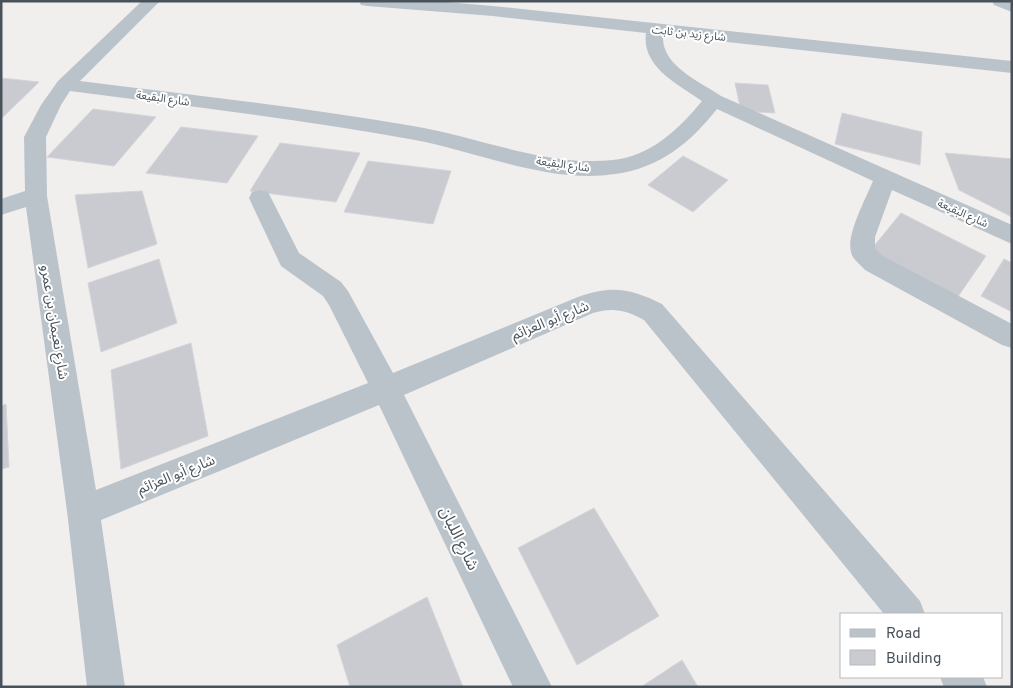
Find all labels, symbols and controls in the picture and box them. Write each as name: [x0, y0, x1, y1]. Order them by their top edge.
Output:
street label: شارع زيد بن ثابت: [651, 23, 727, 45]
street label: شارع البقيعة: [135, 88, 191, 110]
street label: شارع البقيعة: [535, 154, 591, 176]
street label: شارع البقيعة: [935, 197, 990, 231]
street label: شارع نعيمان بن عمرو: [35, 264, 71, 381]
street label: شارع أبو العزائم: [509, 297, 592, 346]
street label: شارع أبو العزائم: [135, 451, 218, 500]
street label: شارع اللبان: [433, 504, 482, 575]
legend: [840, 613, 1003, 678]
text: Road: [886, 625, 921, 644]
text: Building: [886, 650, 941, 669]

